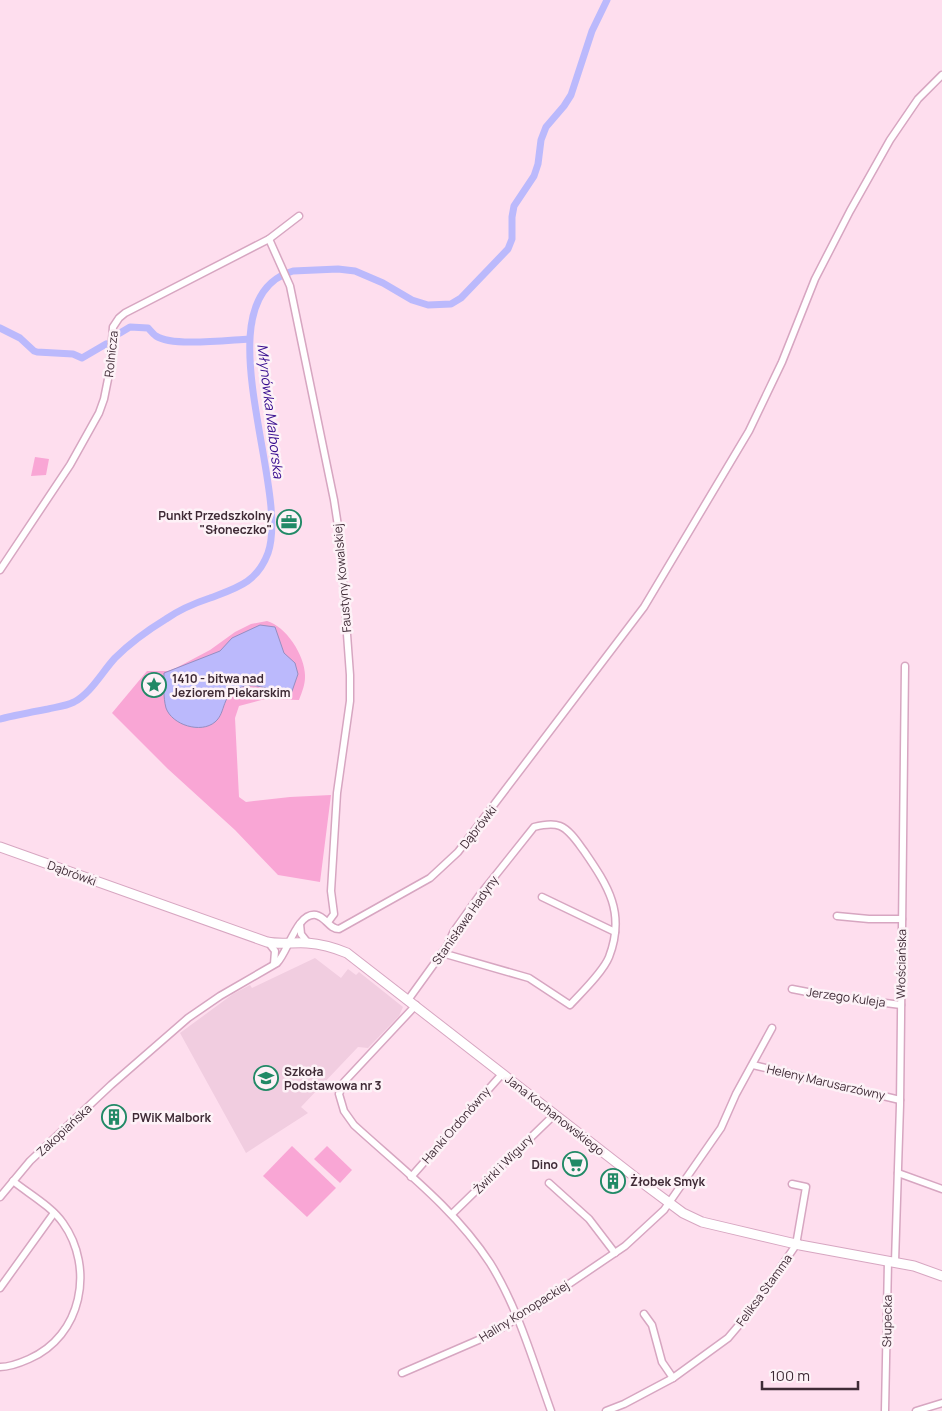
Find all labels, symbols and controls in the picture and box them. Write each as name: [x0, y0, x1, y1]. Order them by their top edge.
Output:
street label: Rolnicza: [100, 330, 122, 378]
water label: Młynówka Malborska: [253, 343, 289, 480]
place label: Punkt Przedszkolny "Słoneczko": [158, 507, 272, 538]
office icon: Punkt Przedszkolny "Słoneczko": [276, 509, 302, 535]
street label: Faustyny Kowalskiej: [329, 523, 355, 633]
place label: 1410 - bitwa nad Jeziorem Piekarskim: [172, 670, 291, 701]
place icon: 1410 - bitwa nad Jeziorem Piekarskim: [141, 672, 167, 698]
street label: Dąbrówki: [456, 802, 500, 852]
street label: Dąbrówki: [45, 856, 99, 890]
street label: Stanisława Hadyny: [428, 871, 503, 968]
street label: Włościańska: [892, 929, 910, 999]
street label: Jerzego Kuleja: [805, 983, 887, 1011]
street label: Heleny Marusarzówny: [765, 1060, 888, 1104]
place label: Szkoła Podstawowa nr 3: [284, 1063, 382, 1094]
school or university icon: Szkoła Podstawowa nr 3: [253, 1065, 279, 1091]
street label: Jana Kochanowskiego: [502, 1071, 608, 1159]
street label: Hanki Ordonówny: [418, 1082, 495, 1167]
street label: Zakopiańska: [33, 1100, 95, 1160]
building icon: PWiK Malbork: [101, 1104, 127, 1130]
place label: PWiK Malbork: [132, 1109, 212, 1126]
street label: Żwirki i Wigury: [469, 1130, 537, 1198]
supermarket icon: Dino: [562, 1151, 588, 1177]
place label: Dino: [531, 1156, 558, 1173]
building icon: Żłobek Smyk: [600, 1168, 626, 1194]
place label: Żłobek Smyk: [630, 1173, 706, 1190]
street label: Feliksa Stamma: [732, 1250, 796, 1330]
street label: Haliny Konopackiej: [476, 1276, 572, 1346]
street label: Słupecka: [878, 1295, 896, 1347]
scale bar: [762, 1358, 858, 1390]
text: 100 m: [770, 1365, 810, 1386]

